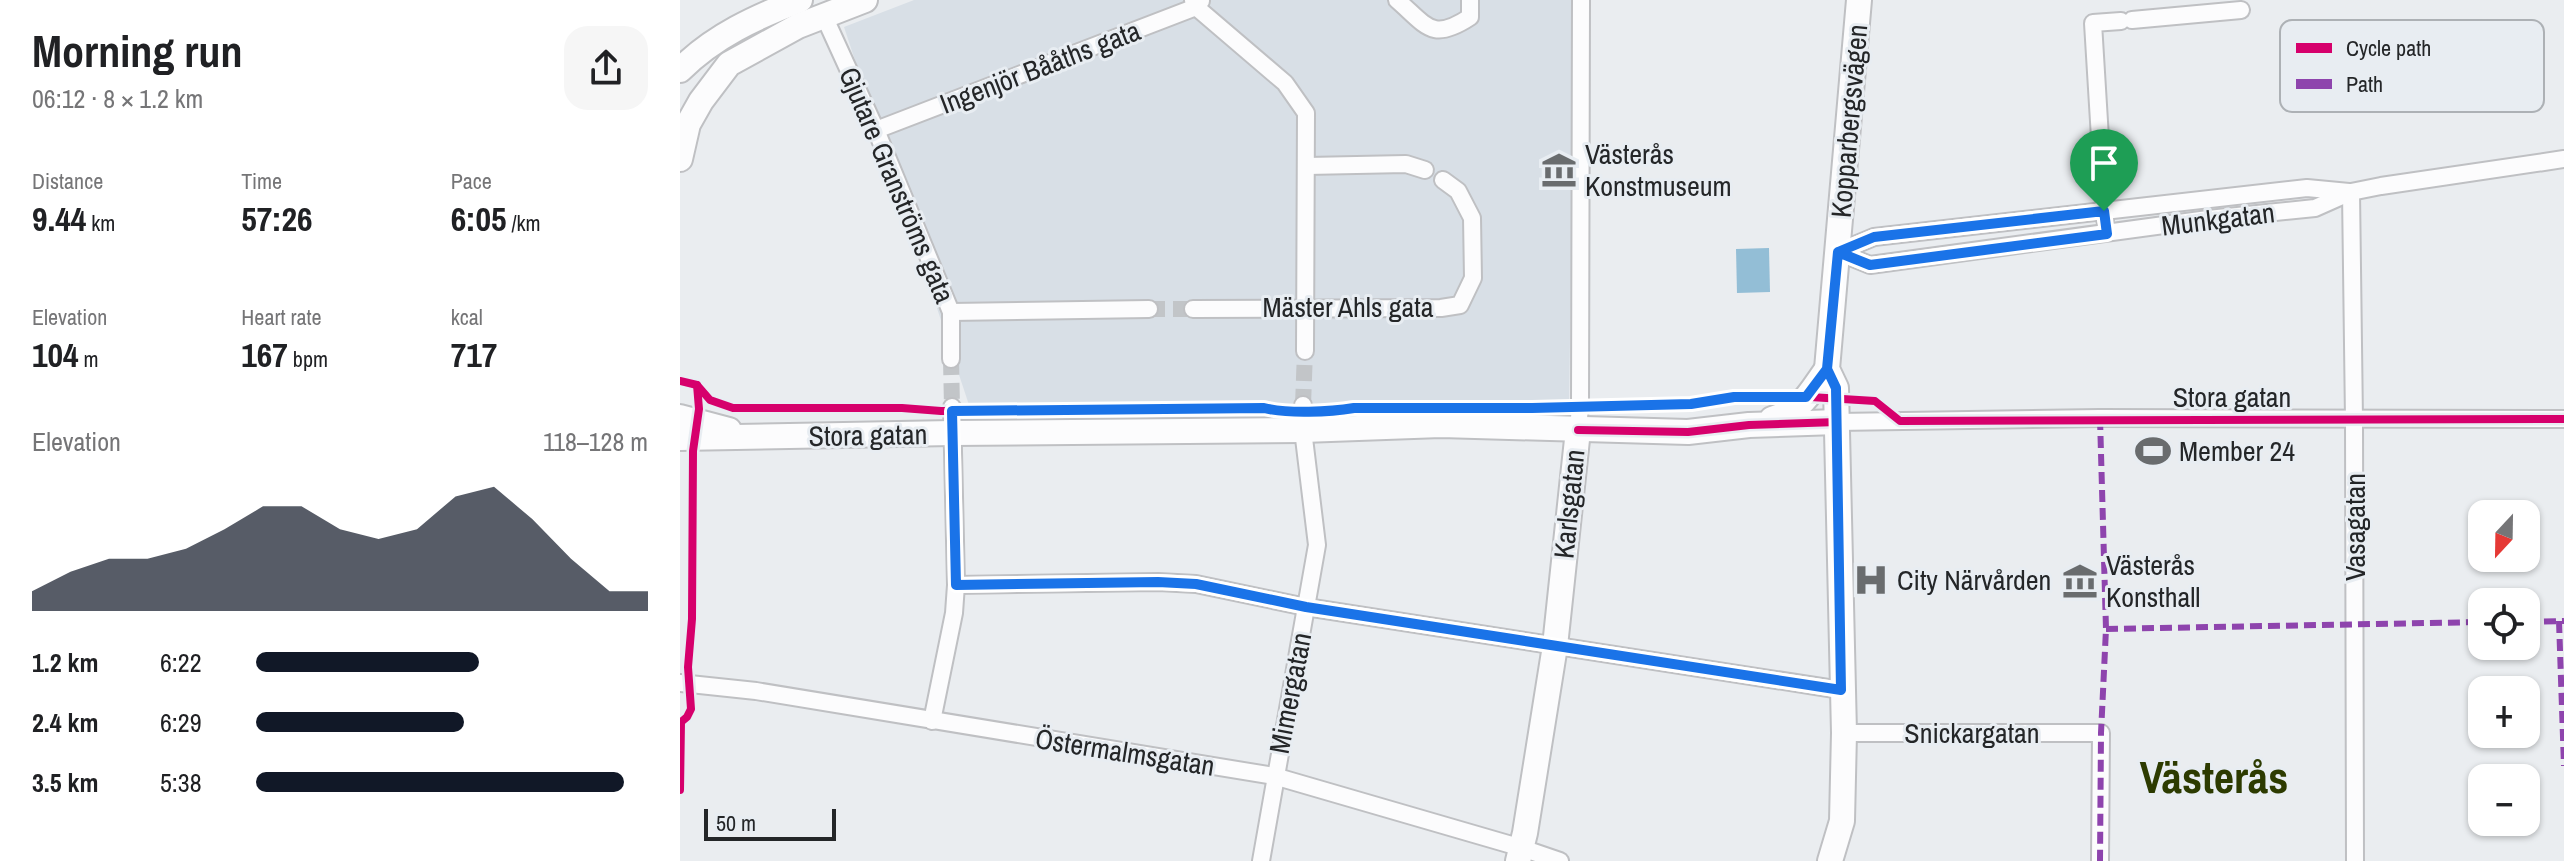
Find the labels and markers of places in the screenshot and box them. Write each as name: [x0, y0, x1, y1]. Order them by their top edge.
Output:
pin: [2070, 129, 2138, 211]
place label: Västerås Konstmuseum: [1585, 135, 1732, 205]
museum icon: Västerås Konstmuseum: [1540, 151, 1578, 189]
sports icon: Member 24: [2134, 432, 2172, 470]
place label: Member 24: [2179, 432, 2295, 470]
place label: Västerås Konsthall: [2106, 546, 2200, 616]
hospital icon: City Närvården: [1852, 561, 1890, 599]
place label: City Närvården: [1897, 561, 2051, 599]
museum icon: Västerås Konsthall: [2061, 562, 2099, 600]

